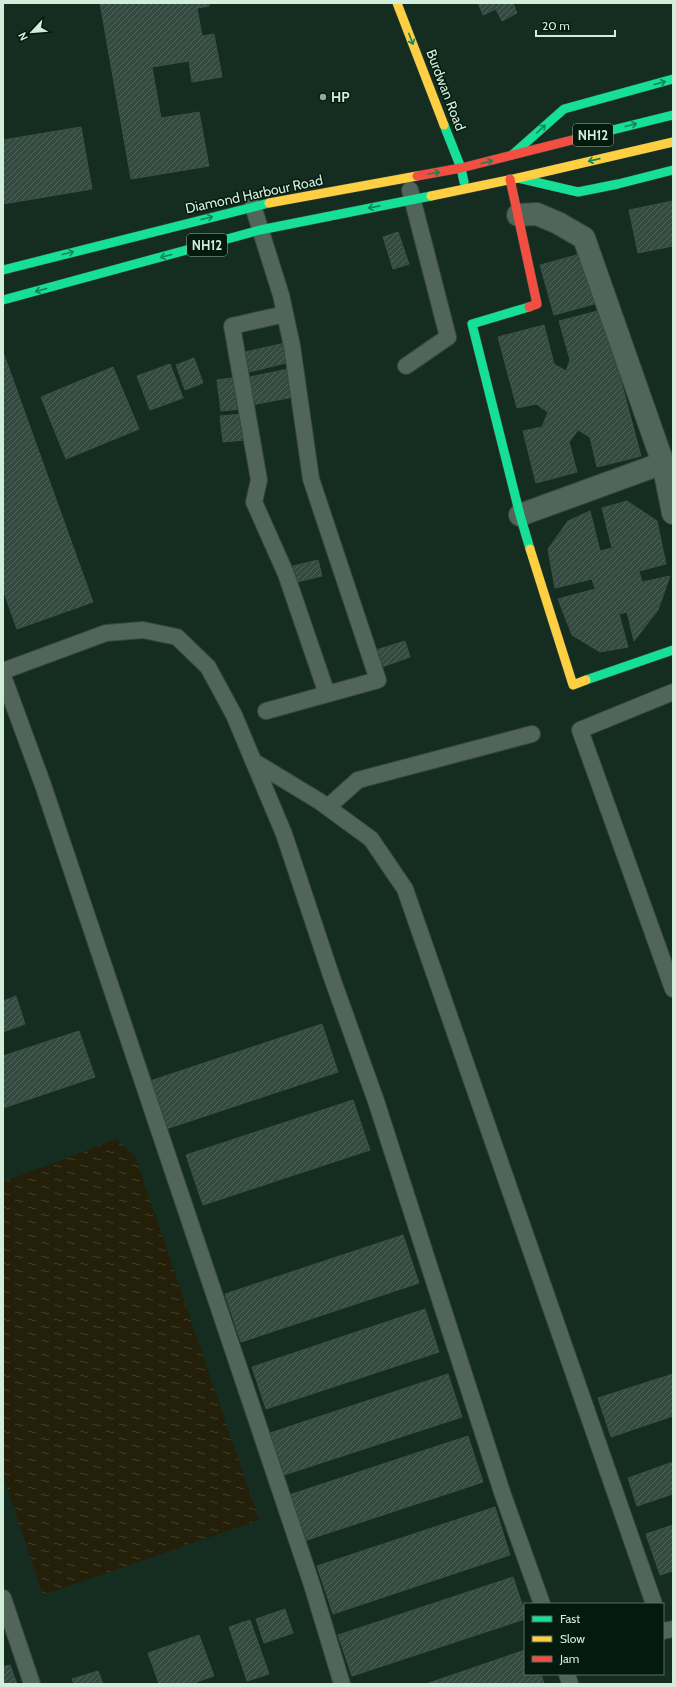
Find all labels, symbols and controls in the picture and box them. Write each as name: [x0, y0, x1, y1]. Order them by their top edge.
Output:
north arrow: [12, 12, 52, 52]
scale bar: [536, 12, 615, 38]
text: 20 m: [542, 18, 570, 33]
text: N: [15, 30, 31, 43]
one-way arrow: [407, 33, 415, 45]
street label: Burdwan Road: [422, 47, 470, 133]
one-way arrow: [653, 78, 666, 86]
place label: HP: [331, 88, 350, 106]
marker: HP: [318, 92, 328, 102]
one-way arrow: [625, 121, 638, 128]
one-way arrow: [536, 124, 546, 134]
road number: NH12: [573, 124, 613, 146]
one-way arrow: [480, 157, 493, 165]
one-way arrow: [588, 157, 601, 165]
one-way arrow: [427, 169, 440, 177]
street label: Diamond Harbour Road: [184, 171, 324, 217]
one-way arrow: [368, 203, 381, 211]
one-way arrow: [201, 213, 214, 221]
road number: NH12: [187, 234, 227, 256]
one-way arrow: [61, 249, 74, 256]
one-way arrow: [160, 252, 173, 260]
one-way arrow: [35, 287, 48, 294]
legend: [524, 1603, 664, 1675]
text: Fast: [560, 1611, 580, 1626]
text: Slow: [560, 1631, 585, 1646]
text: Jam: [559, 1651, 579, 1666]

